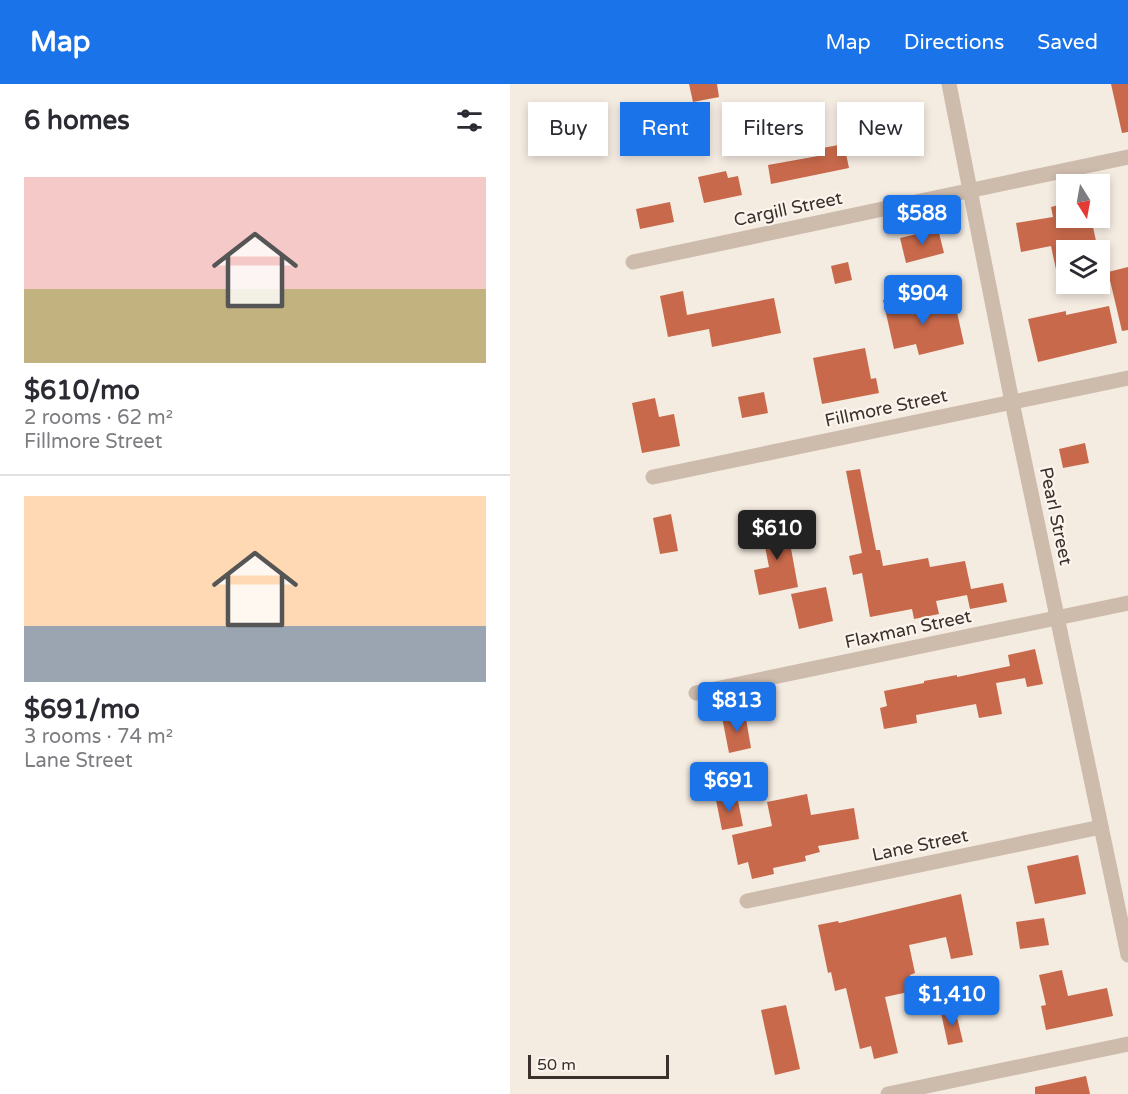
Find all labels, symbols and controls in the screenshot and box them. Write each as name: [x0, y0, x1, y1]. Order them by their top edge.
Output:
text: Map: [30, 25, 90, 59]
text: Map: [825, 30, 871, 55]
text: Directions: [904, 30, 1004, 55]
text: Saved: [1037, 30, 1098, 55]
chip: Buy: [528, 102, 608, 156]
chip: Rent: [620, 102, 710, 156]
chip: Filters: [722, 102, 825, 156]
chip: New: [837, 102, 924, 156]
icon: filters: [453, 104, 486, 137]
text: 6 homes: [24, 105, 130, 136]
north arrow: [1056, 174, 1110, 228]
map controls: [1056, 174, 1110, 294]
street label: Cargill Street: [732, 187, 844, 231]
pin: $588: [886, 195, 958, 246]
text: $588: [897, 202, 947, 226]
icon: home: [201, 216, 309, 324]
button: layers: [1056, 240, 1110, 294]
pin: $904: [887, 275, 959, 326]
text: $904: [898, 282, 948, 306]
text: $610/mo: [24, 375, 140, 406]
street label: Fillmore Street: [823, 384, 949, 432]
text: 2 rooms · 62 m²: [24, 406, 173, 430]
text: Fillmore Street: [24, 430, 162, 454]
street label: Pearl Street: [1035, 465, 1077, 567]
pin: $610: [741, 510, 813, 561]
text: $610: [752, 517, 802, 541]
icon: home: [201, 535, 309, 643]
street label: Flaxman Street: [843, 605, 973, 653]
pin: $813: [701, 682, 773, 733]
text: $813: [712, 689, 762, 713]
text: $691/mo: [24, 694, 140, 725]
text: 3 rooms · 74 m²: [24, 725, 173, 749]
text: Lane Street: [24, 749, 133, 773]
pin: $691: [693, 762, 765, 813]
text: $691: [704, 769, 754, 793]
street label: Lane Street: [870, 824, 970, 866]
pin: $1,410: [903, 976, 1001, 1027]
text: $1,410: [918, 983, 986, 1007]
scale bar: [528, 1052, 669, 1080]
text: 50 m: [537, 1055, 576, 1075]

